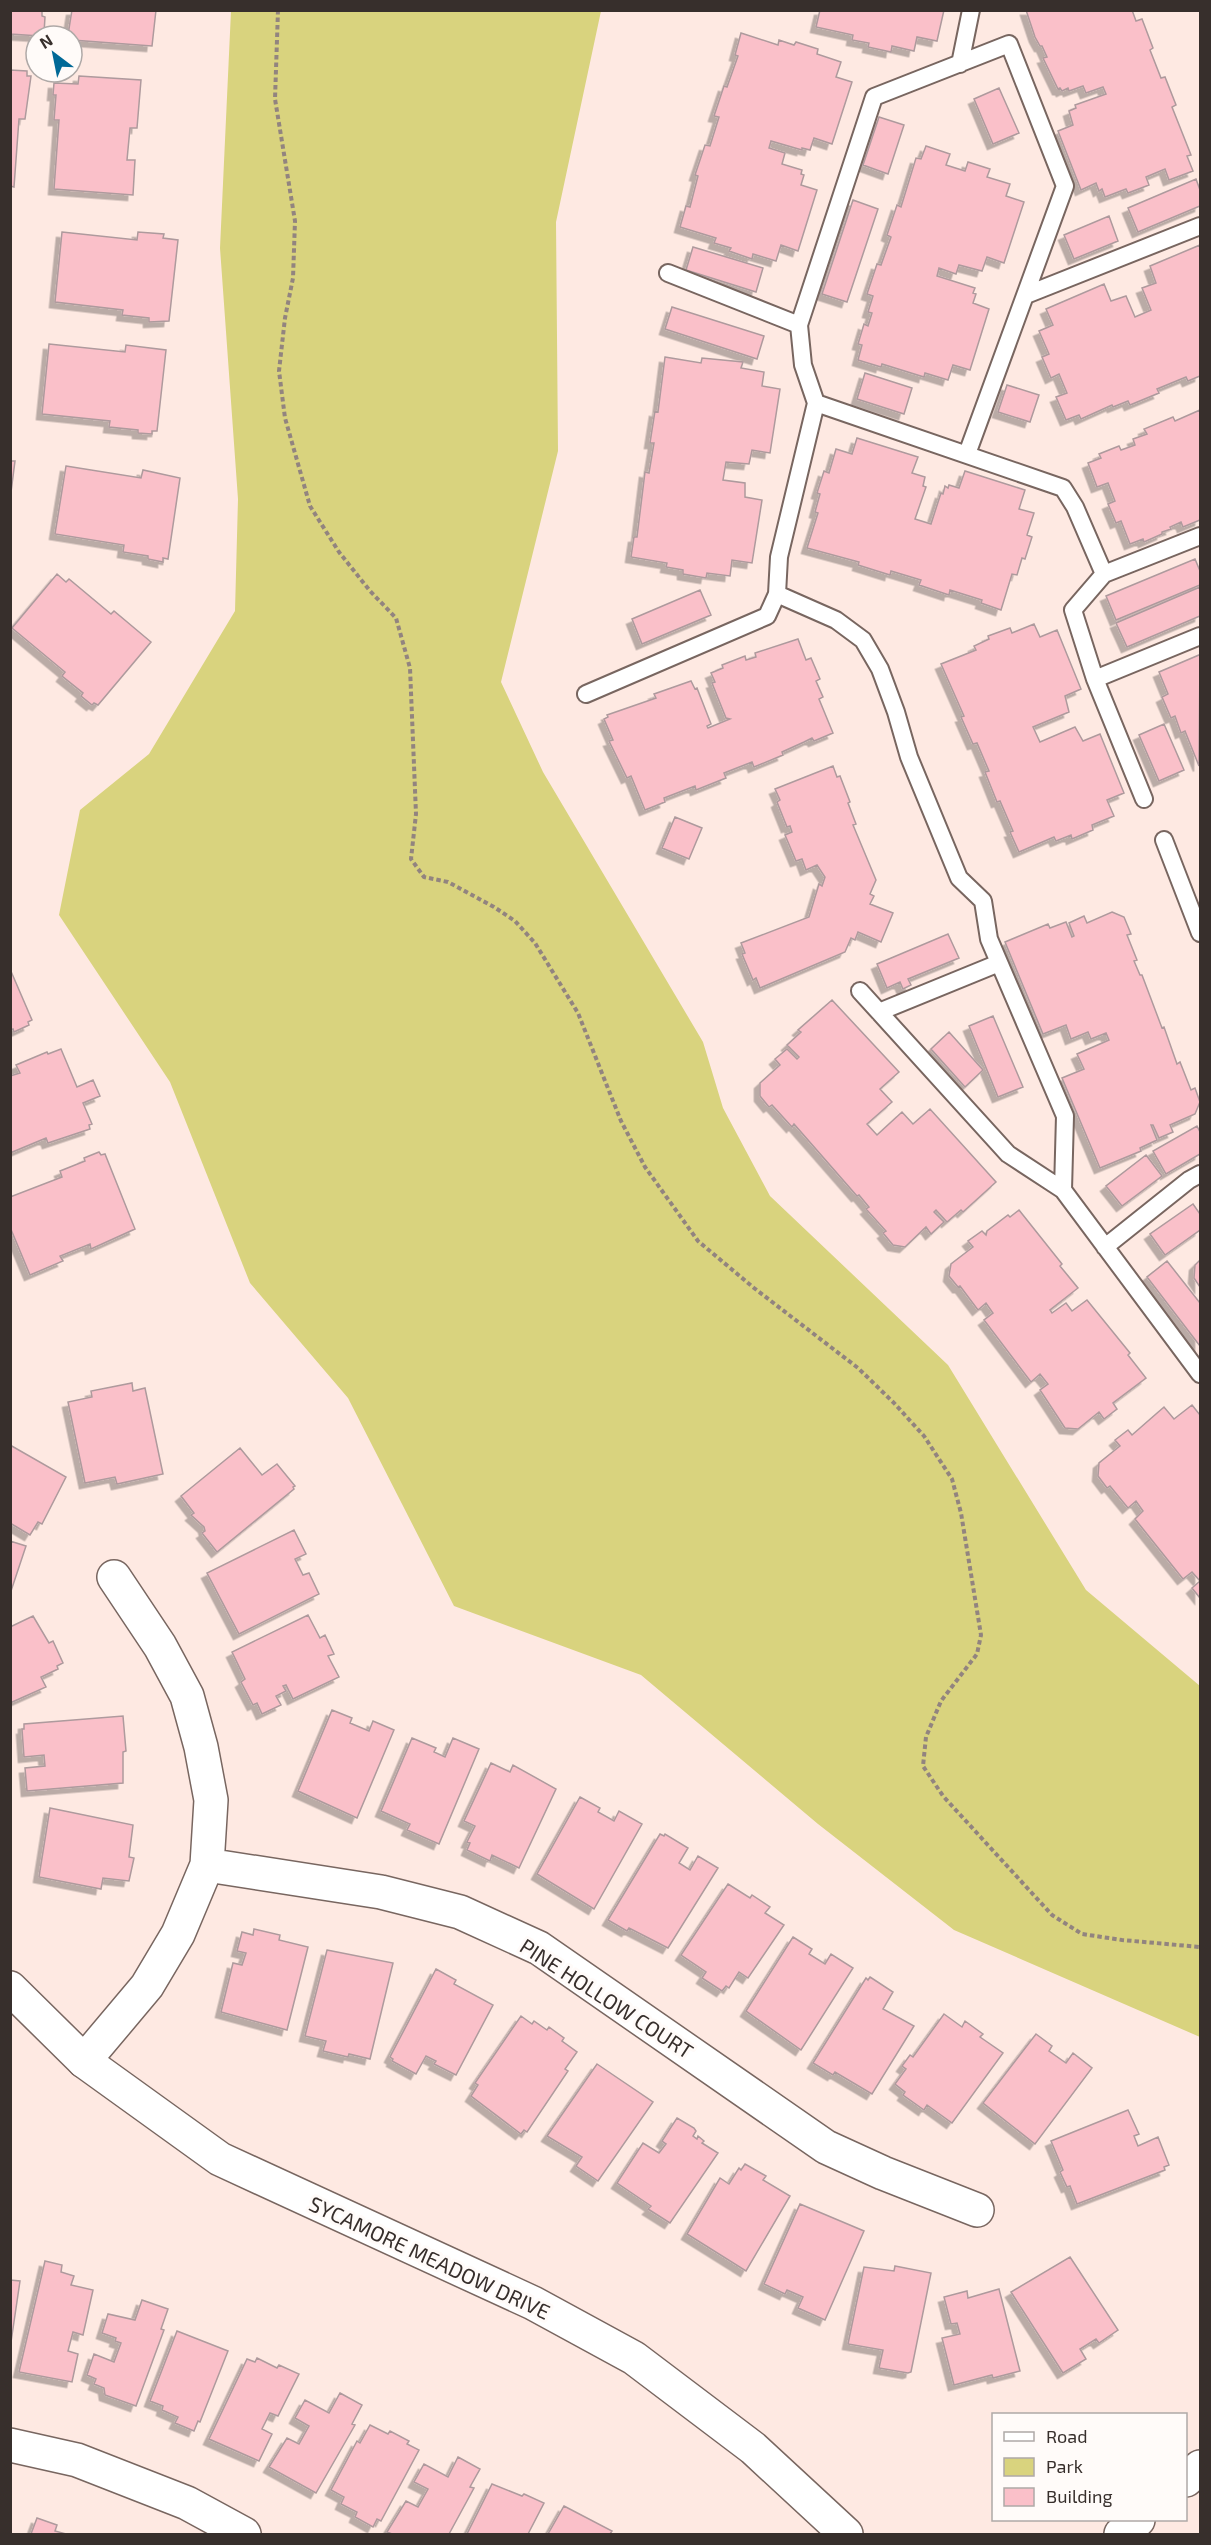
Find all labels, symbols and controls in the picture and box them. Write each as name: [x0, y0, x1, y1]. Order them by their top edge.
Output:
north arrow: [24, 24, 84, 84]
text: N: [36, 30, 56, 52]
street label: PINE HOLLOW COURT: [516, 1933, 698, 2063]
street label: SYCAMORE MEADOW DRIVE: [306, 2190, 554, 2324]
legend: [992, 2413, 1187, 2521]
text: Road: [1046, 2425, 1087, 2447]
text: Park: [1046, 2455, 1083, 2477]
text: Building: [1046, 2485, 1113, 2507]

